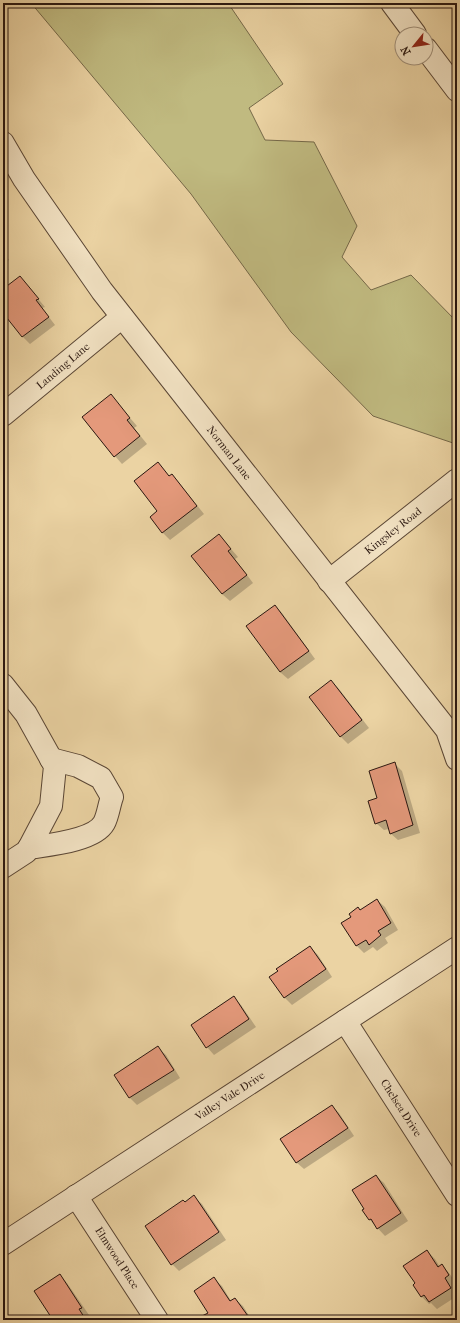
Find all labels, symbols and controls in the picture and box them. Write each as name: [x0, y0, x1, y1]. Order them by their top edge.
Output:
north arrow: [394, 26, 434, 66]
text: N: [398, 43, 413, 58]
street label: Landing Lane: [34, 340, 93, 392]
street label: Norman Lane: [204, 423, 254, 483]
street label: Kingsley Road: [362, 504, 425, 557]
street label: Valley Vale Drive: [192, 1068, 268, 1124]
street label: Chelsea Drive: [378, 1077, 425, 1140]
street label: Elmwood Place: [92, 1225, 142, 1292]

